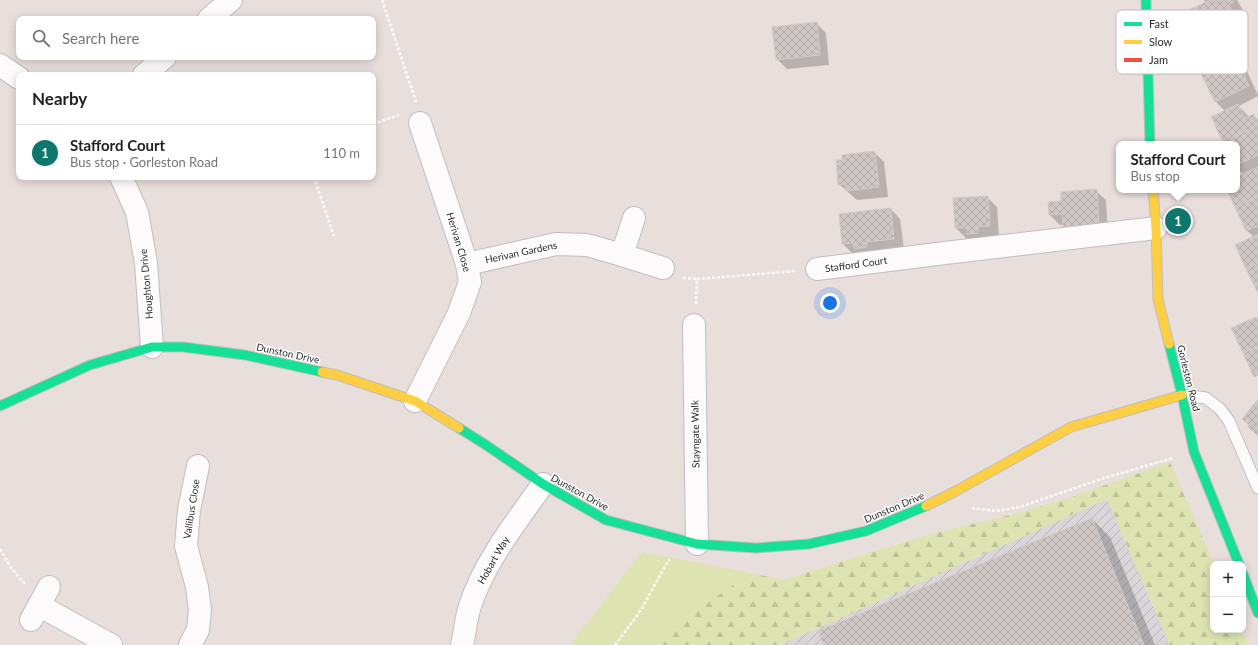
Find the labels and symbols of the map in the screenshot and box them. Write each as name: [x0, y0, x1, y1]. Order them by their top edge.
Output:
legend: [1116, 10, 1248, 74]
text: Fast: [1149, 17, 1169, 30]
text: Slow: [1149, 35, 1173, 48]
text: Jam: [1149, 53, 1168, 66]
pin: 1: [1165, 206, 1191, 236]
street label: Herivan Close: [444, 211, 474, 273]
street label: Herivan Gardens: [484, 238, 558, 266]
street label: Houghton Drive: [137, 248, 155, 320]
street label: Stafford Court: [824, 254, 888, 274]
your location: [820, 293, 840, 313]
street label: Dunston Drive: [255, 340, 321, 366]
street label: Gorleston Road: [1175, 344, 1203, 412]
street label: Stayngate Walk: [688, 399, 702, 468]
street label: Dunston Drive: [549, 471, 611, 513]
street label: Vallibus Close: [180, 478, 202, 540]
street label: Dunston Drive: [862, 489, 926, 525]
street label: Hobart Way: [475, 533, 512, 586]

